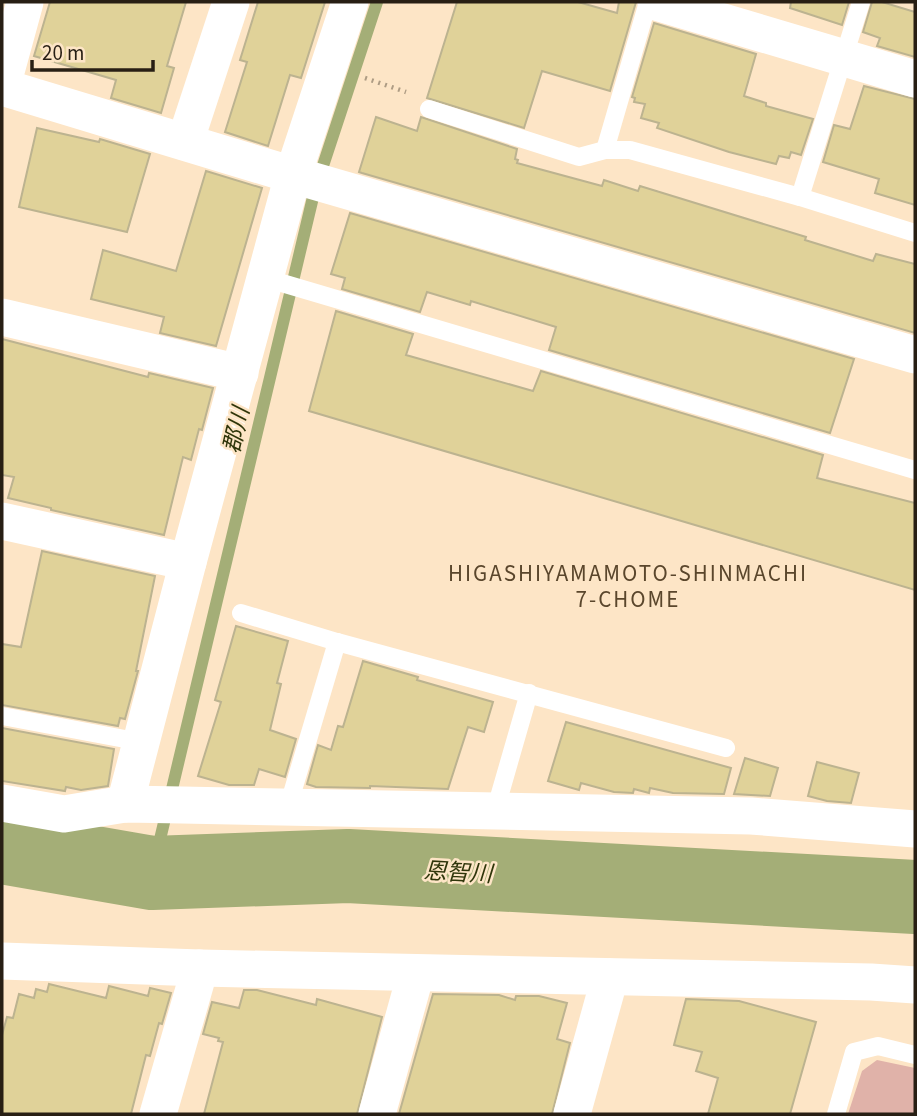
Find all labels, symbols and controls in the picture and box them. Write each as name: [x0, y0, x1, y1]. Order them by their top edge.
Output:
scale bar: [32, 28, 152, 72]
text: 20 m: [42, 38, 84, 68]
water label: 郡川: [215, 401, 258, 456]
district label: HIGASHIYAMAMOTO-SHINMACHI 7-CHOME: [448, 557, 808, 616]
water label: 恩智川: [423, 854, 496, 891]

